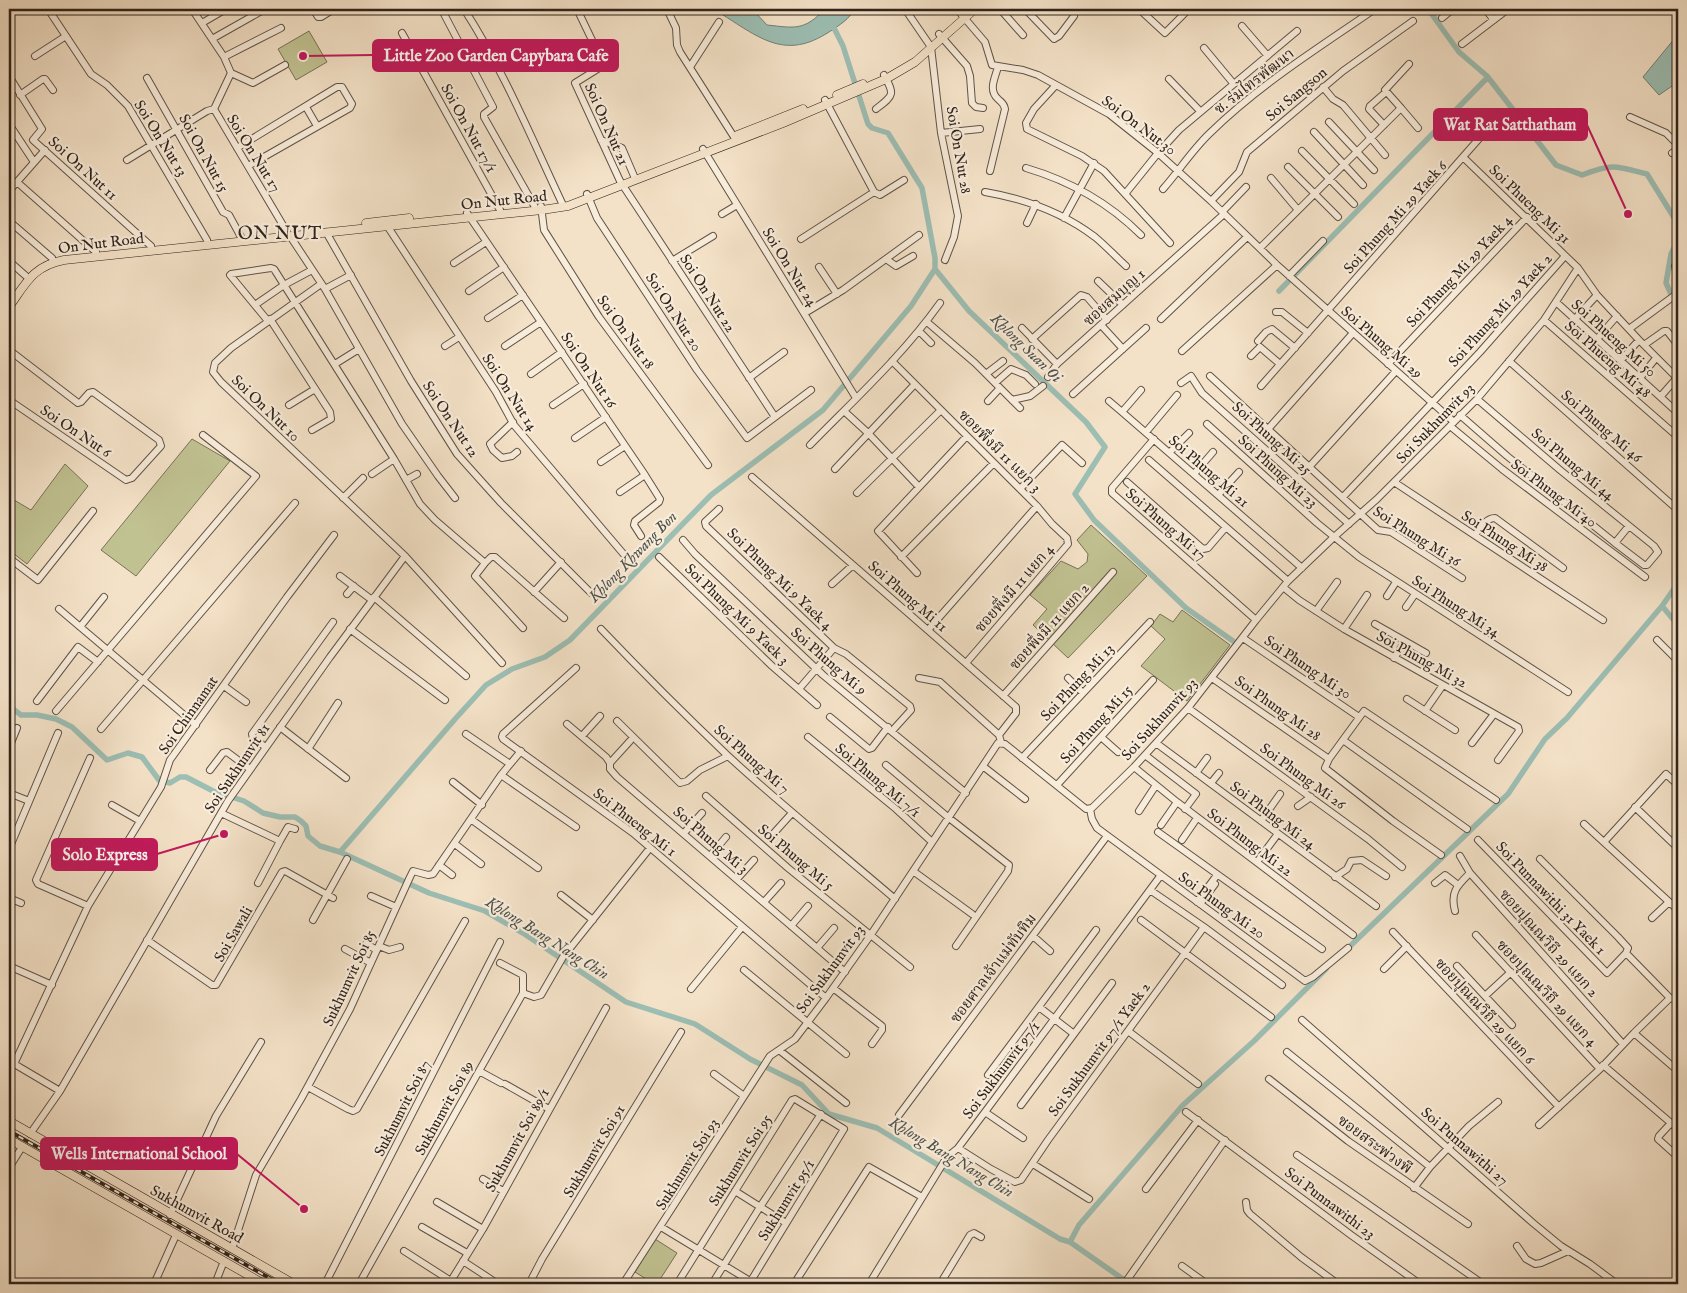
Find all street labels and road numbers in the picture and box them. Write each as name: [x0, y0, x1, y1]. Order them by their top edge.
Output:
street label: ซ. ร่มไทรพัฒนา: [1209, 43, 1298, 119]
street label: Soi Sangson: [1262, 63, 1331, 126]
street label: Soi On Nut 17/1: [436, 80, 501, 176]
street label: Soi On Nut 21: [580, 80, 633, 168]
street label: Soi On Nut 30: [1098, 91, 1180, 160]
street label: Soi On Nut 13: [130, 96, 192, 180]
street label: Soi On Nut 28: [941, 105, 976, 195]
street label: Soi On Nut 15: [174, 111, 233, 196]
street label: Soi On Nut 17: [222, 111, 285, 196]
street label: Soi On Nut 11: [44, 132, 121, 204]
street label: Soi Phung Mi 29 Yaek 6: [1340, 156, 1452, 278]
street label: Soi Phueng Mi 31: [1485, 161, 1574, 248]
street label: On Nut Road: [460, 186, 549, 214]
street label: Soi Phung Mi 29 Yaek 4: [1402, 211, 1517, 332]
street label: Soi On Nut 24: [758, 224, 822, 311]
street label: On Nut Road: [57, 229, 146, 258]
street label: Soi Phung Mi 29 Yaek 2: [1444, 250, 1556, 371]
street label: Soi On Nut 22: [675, 251, 740, 336]
street label: ซอยสมบุญ 1: [1079, 264, 1150, 331]
street label: Soi On Nut 20: [641, 269, 706, 355]
street label: Soi On Nut 18: [592, 292, 659, 373]
street label: Soi Phueng Mi 50: [1567, 295, 1660, 381]
street label: Soi Phung Mi 29: [1337, 302, 1426, 383]
street label: Soi Phueng Mi 48: [1561, 317, 1655, 402]
street label: Soi On Nut 16: [556, 329, 621, 412]
street label: Soi On Nut 14: [478, 350, 542, 435]
street label: Soi On Nut 10: [227, 371, 304, 446]
street label: Soi On Nut 12: [418, 377, 483, 461]
street label: Soi Sukhumvit 93: [1392, 379, 1479, 468]
street label: Soi Phung Mi 46: [1557, 386, 1647, 467]
street label: Soi Phung Mi 25: [1228, 398, 1316, 479]
street label: Soi On Nut 6: [37, 401, 115, 463]
street label: ซอยพึ่งมี 11 แยก 3: [954, 405, 1046, 497]
street label: Soi Phung Mi 44: [1527, 424, 1619, 505]
street label: Soi Phung Mi 21: [1164, 431, 1253, 512]
street label: Soi Phung Mi 23: [1234, 431, 1321, 512]
street label: Soi Phung Mi 40: [1507, 455, 1600, 532]
street label: Soi Phung Mi 17: [1121, 484, 1210, 565]
street label: Soi Phung Mi 36: [1369, 502, 1465, 571]
street label: Soi Phung Mi 38: [1458, 506, 1552, 577]
street label: Soi Phung Mi 9 Yaek 4: [723, 524, 837, 635]
street label: ซอยพึ่งมี 11 แยก 4: [969, 538, 1058, 637]
street label: Soi Phung Mi 11: [864, 557, 951, 636]
street label: Soi Phung Mi 9 Yaek 3: [680, 560, 793, 669]
street label: Soi Phung Mi 34: [1408, 571, 1504, 642]
street label: ซอยพึ่งมี 11 แยก 2: [1004, 577, 1094, 674]
street label: Soi Phung Mi 9: [787, 623, 871, 700]
street label: Soi Phung Mi 32: [1373, 627, 1470, 692]
street label: Soi Phung Mi 30: [1260, 631, 1355, 704]
street label: Soi Phung Mi 13: [1037, 640, 1118, 725]
street label: Soi Chinnamat: [154, 672, 222, 758]
street label: Soi Phung Mi 28: [1231, 672, 1325, 745]
street label: Soi Sukhumvit 93: [1117, 674, 1201, 765]
street label: Soi Phung Mi 15: [1056, 681, 1137, 768]
street label: Soi Sukhumvit 81: [200, 720, 274, 817]
street label: Soi Phung Mi 7: [710, 720, 793, 798]
street label: Soi Phung Mi 7/1: [831, 739, 924, 822]
street label: Soi Phung Mi 26: [1256, 739, 1350, 814]
street label: Soi Phung Mi 24: [1226, 777, 1320, 854]
street label: Soi Phueng Mi 1: [589, 784, 680, 861]
street label: Soi Phung Mi 3: [669, 802, 752, 878]
street label: Soi Phung Mi 22: [1203, 804, 1296, 881]
street label: Soi Phung Mi 5: [754, 820, 838, 895]
street label: Soi Punnawithi 31 Yaek 1: [1492, 838, 1610, 959]
street label: Soi Phung Mi 20: [1175, 868, 1269, 943]
street label: ซอยปุณณวิถี 29 แยก 2: [1494, 885, 1602, 1002]
street label: Soi Sawali: [210, 903, 257, 966]
street label: ซอยศาลเจ้าแม่ทับทิม: [946, 910, 1041, 1027]
street label: Soi Sukhumvit 93: [792, 921, 869, 1017]
street label: Sukhumvit Soi 85: [319, 927, 380, 1029]
street label: ซอยปุณณวิถี 29 แยก 4: [1491, 936, 1602, 1052]
street label: ซอยปุณณวิถี 29 แยก 6: [1430, 954, 1539, 1070]
street label: Soi Sukhumvit 97/1 Yaek 2: [1044, 978, 1155, 1120]
street label: Soi Sukhumvit 97/1: [959, 1018, 1044, 1123]
street label: Sukhumvit Soi 87: [370, 1057, 435, 1160]
street label: Sukhumvit Soi 89: [411, 1058, 478, 1159]
street label: Sukhumvit Soi 89/1: [481, 1085, 554, 1195]
street label: Sukhumvit Soi 91: [559, 1101, 630, 1201]
street label: Soi Punnawithi 27: [1417, 1103, 1512, 1190]
street label: Sukhumvit Soi 95: [705, 1110, 776, 1210]
street label: ซอยสระพ่วงพี: [1334, 1111, 1416, 1178]
street label: Sukhumvit Soi 93: [652, 1115, 723, 1214]
street label: Sukhumvit 95/1: [754, 1156, 819, 1244]
street label: Soi Punnawithi 23: [1281, 1163, 1379, 1244]
street label: Sukhumvit Road: [147, 1181, 248, 1248]

